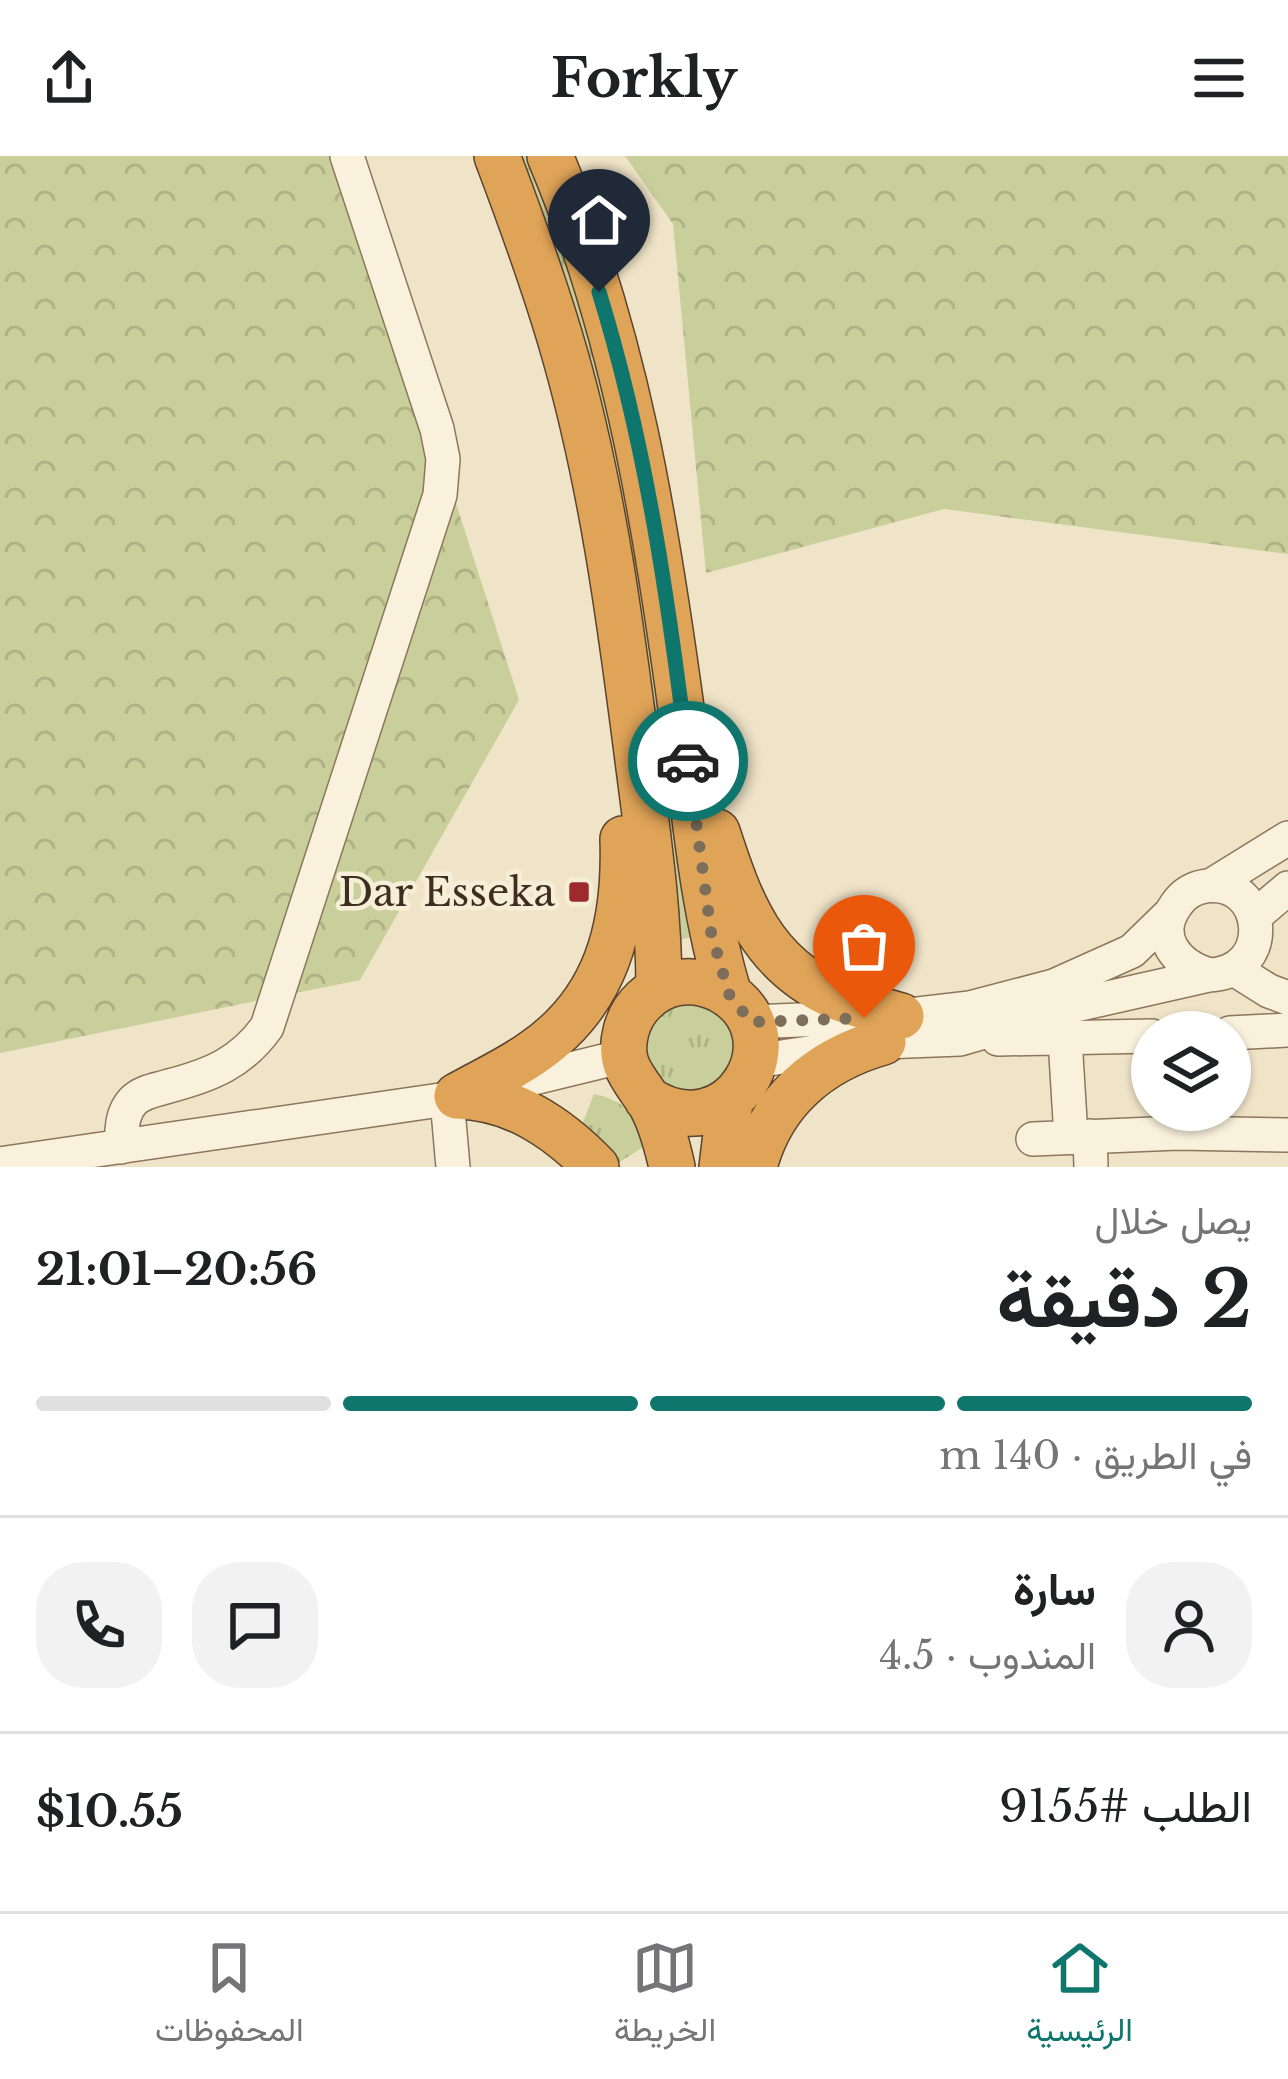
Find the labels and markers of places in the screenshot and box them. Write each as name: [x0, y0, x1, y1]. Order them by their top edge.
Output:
pin: [548, 169, 650, 292]
place label: Dar Esseka: [339, 868, 555, 917]
marker: Dar Esseka: [566, 879, 592, 905]
pin: [813, 895, 915, 1018]

